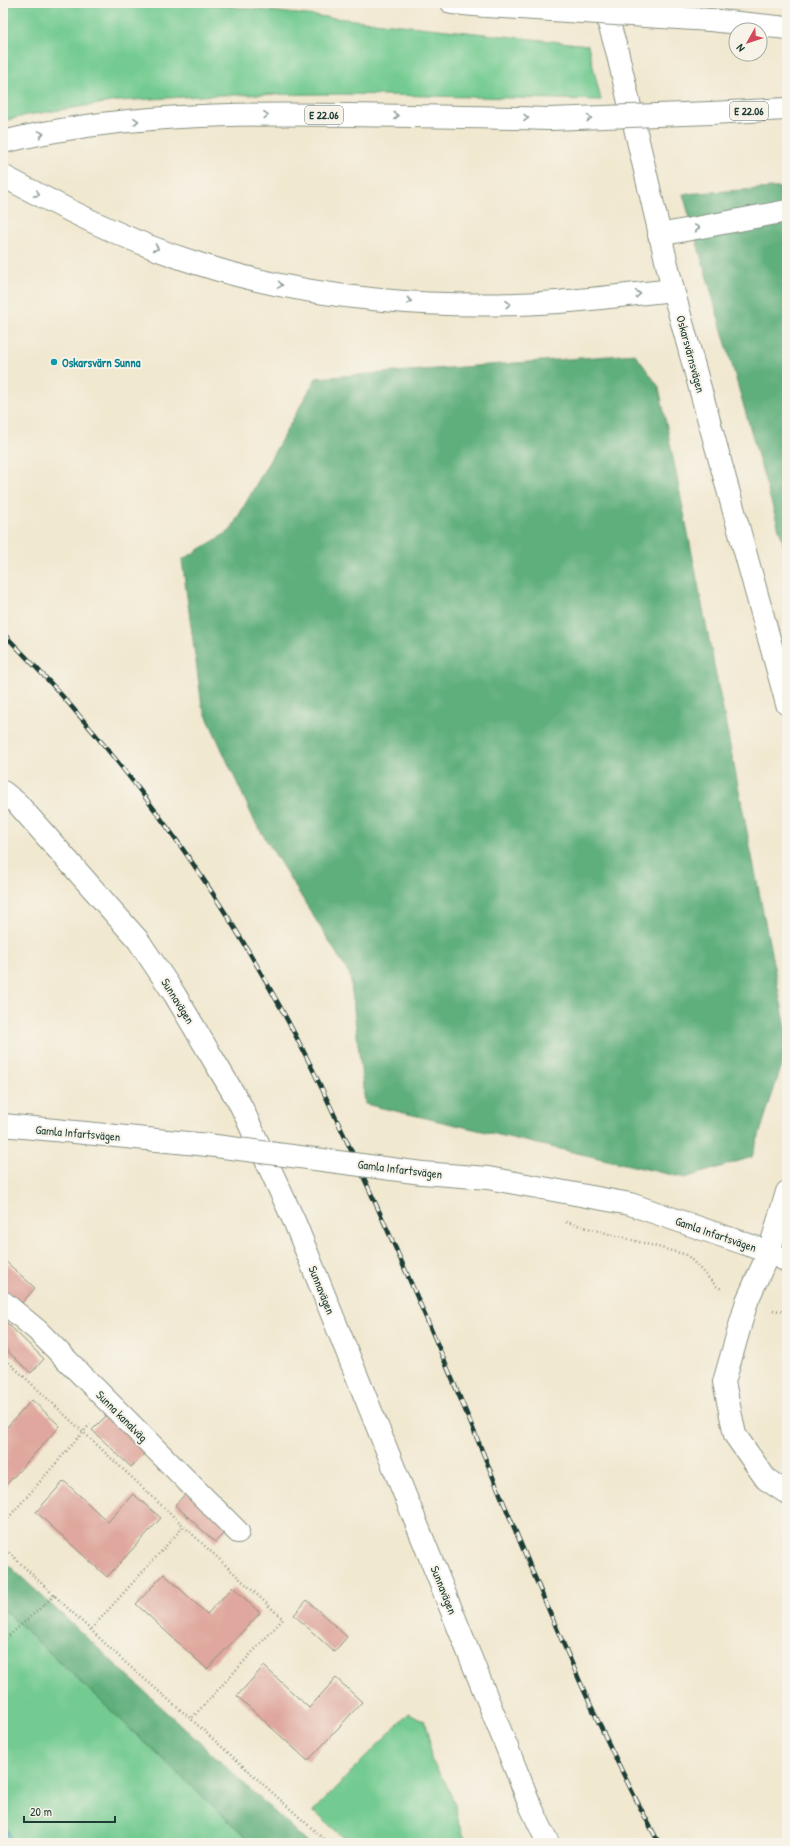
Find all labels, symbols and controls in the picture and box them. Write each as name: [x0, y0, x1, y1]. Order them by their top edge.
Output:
north arrow: [728, 22, 768, 62]
text: N: [733, 42, 748, 55]
road number: E 22.06: [730, 102, 768, 120]
road number: E 22.06: [305, 106, 343, 124]
one-way arrow: [263, 110, 269, 119]
one-way arrow: [393, 112, 399, 120]
one-way arrow: [523, 114, 529, 123]
one-way arrow: [586, 114, 592, 122]
one-way arrow: [133, 116, 139, 125]
one-way arrow: [38, 130, 44, 138]
one-way arrow: [33, 189, 41, 197]
one-way arrow: [694, 224, 700, 233]
one-way arrow: [152, 244, 159, 252]
one-way arrow: [277, 280, 283, 288]
one-way arrow: [635, 290, 641, 299]
one-way arrow: [406, 297, 412, 306]
one-way arrow: [505, 299, 511, 308]
street label: Oskarsvärnsvägen: [673, 313, 709, 395]
place label: Oskarsvärn Sunna: [62, 354, 141, 371]
marker: Oskarsvärn Sunna: [49, 357, 59, 367]
street label: Sunnavägen: [157, 975, 199, 1027]
street label: Gamla Infartsvägen: [35, 1121, 121, 1145]
street label: Gamla Infartsvägen: [357, 1155, 443, 1183]
street label: Gamla Infartsvägen: [673, 1212, 759, 1256]
street label: Sunnavägen: [305, 1263, 339, 1317]
street label: Sunna kanalväg: [92, 1386, 152, 1446]
street label: Sunnavägen: [427, 1563, 461, 1617]
scale bar: [24, 1798, 115, 1824]
text: 20 m: [30, 1803, 52, 1820]

